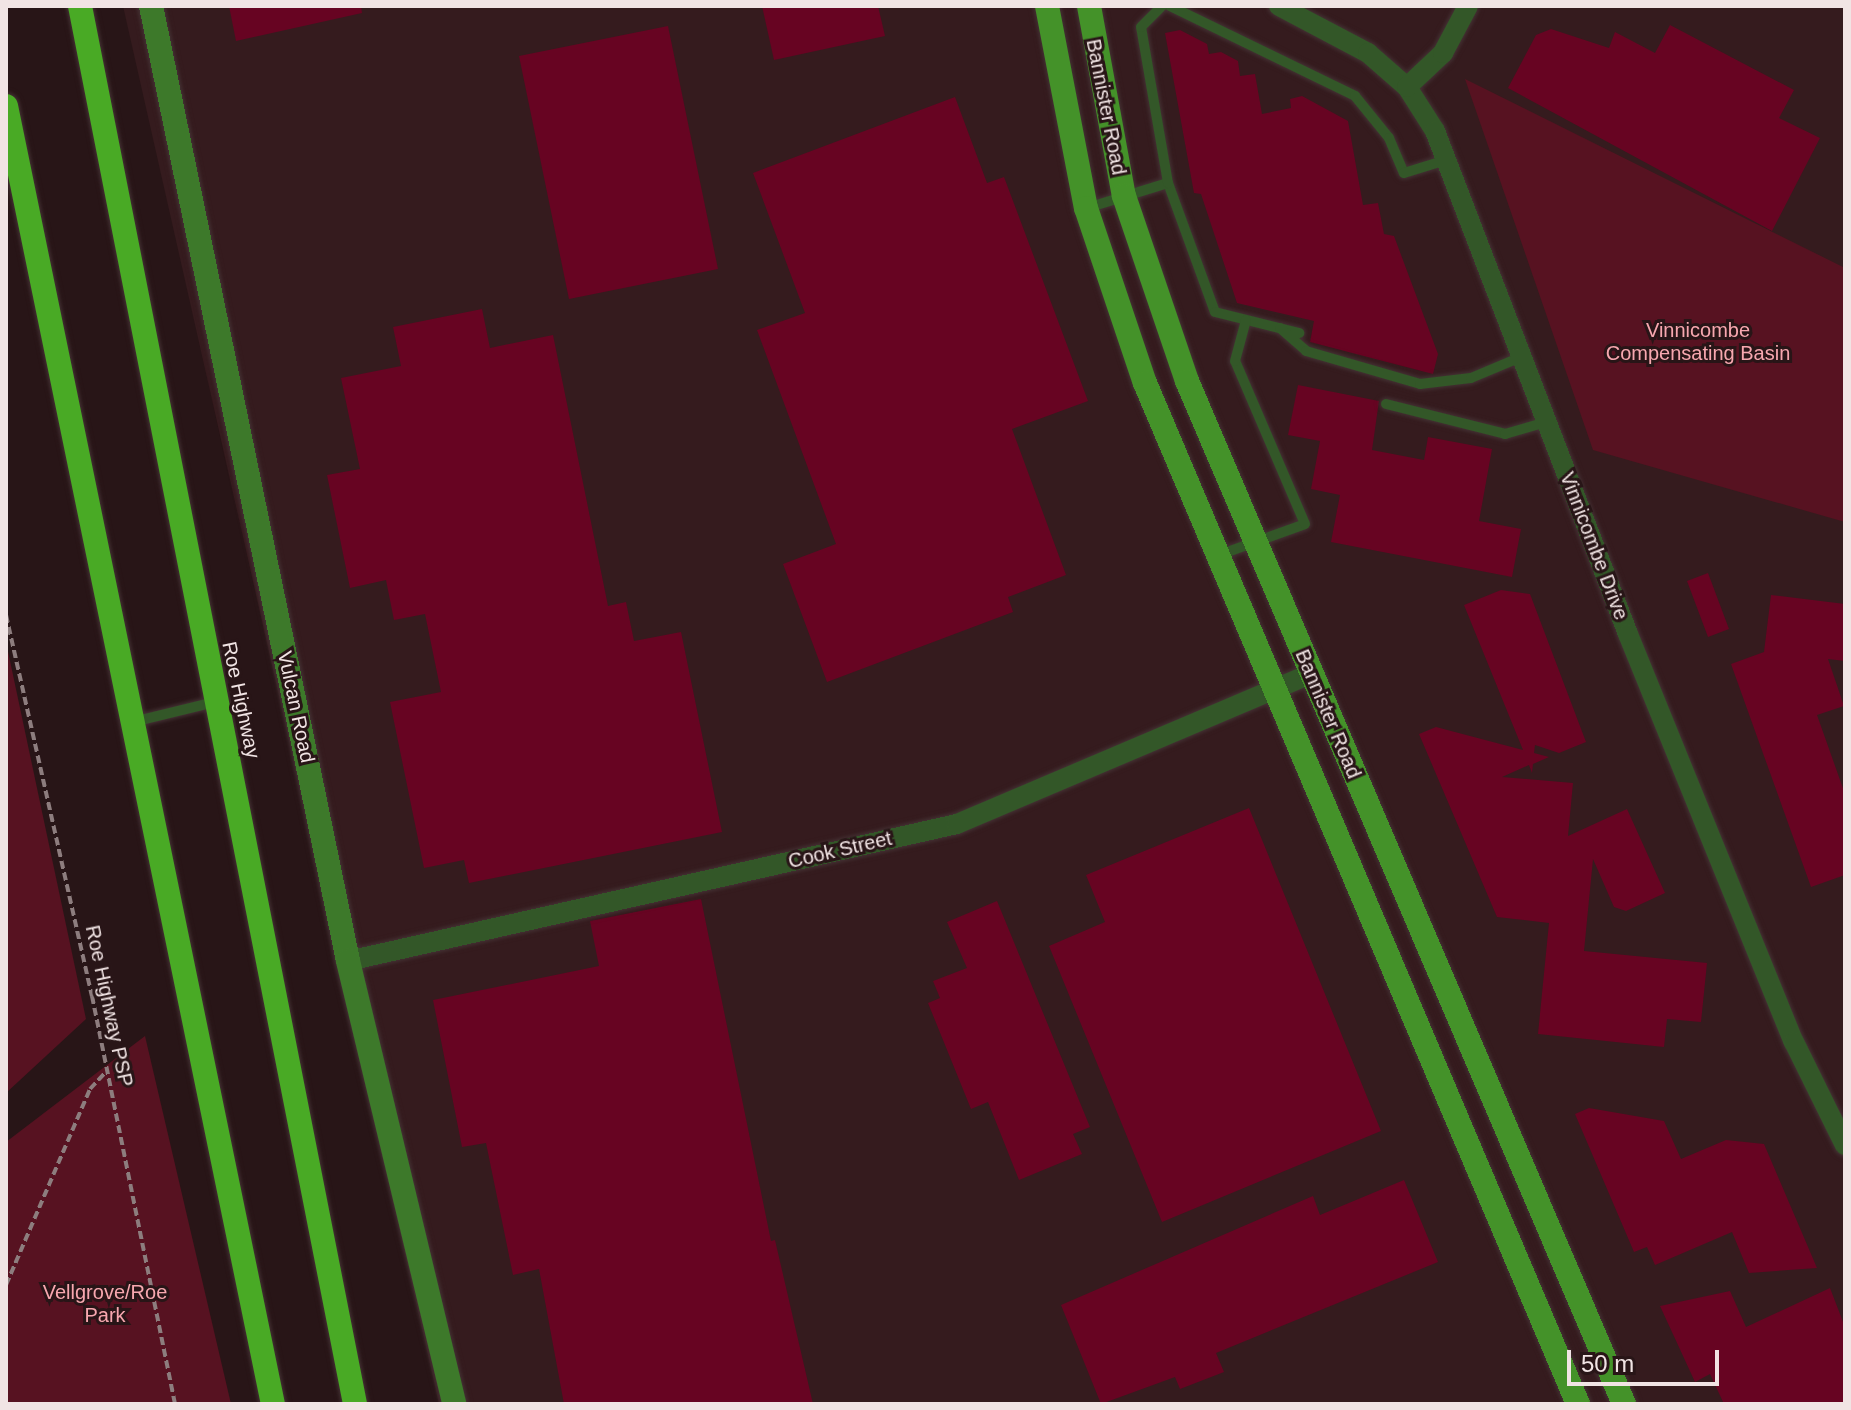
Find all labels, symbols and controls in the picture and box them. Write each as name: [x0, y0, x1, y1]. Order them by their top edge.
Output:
street label: Bannister Road: [1081, 37, 1131, 177]
park label: Vinnicombe Compensating Basin: [1606, 319, 1790, 366]
street label: Vinnicombe Drive: [1555, 469, 1633, 623]
street label: Roe Highway: [217, 639, 265, 761]
street label: Bannister Road: [1290, 646, 1366, 782]
street label: Vulcan Road: [272, 649, 320, 765]
street label: Cook Street: [786, 826, 894, 874]
street label: Roe Highway PSP: [80, 923, 138, 1089]
park label: Vellgrove/Roe Park: [43, 1281, 167, 1328]
scale bar: [1571, 1334, 1723, 1384]
text: 50 m: [1581, 1350, 1634, 1377]

